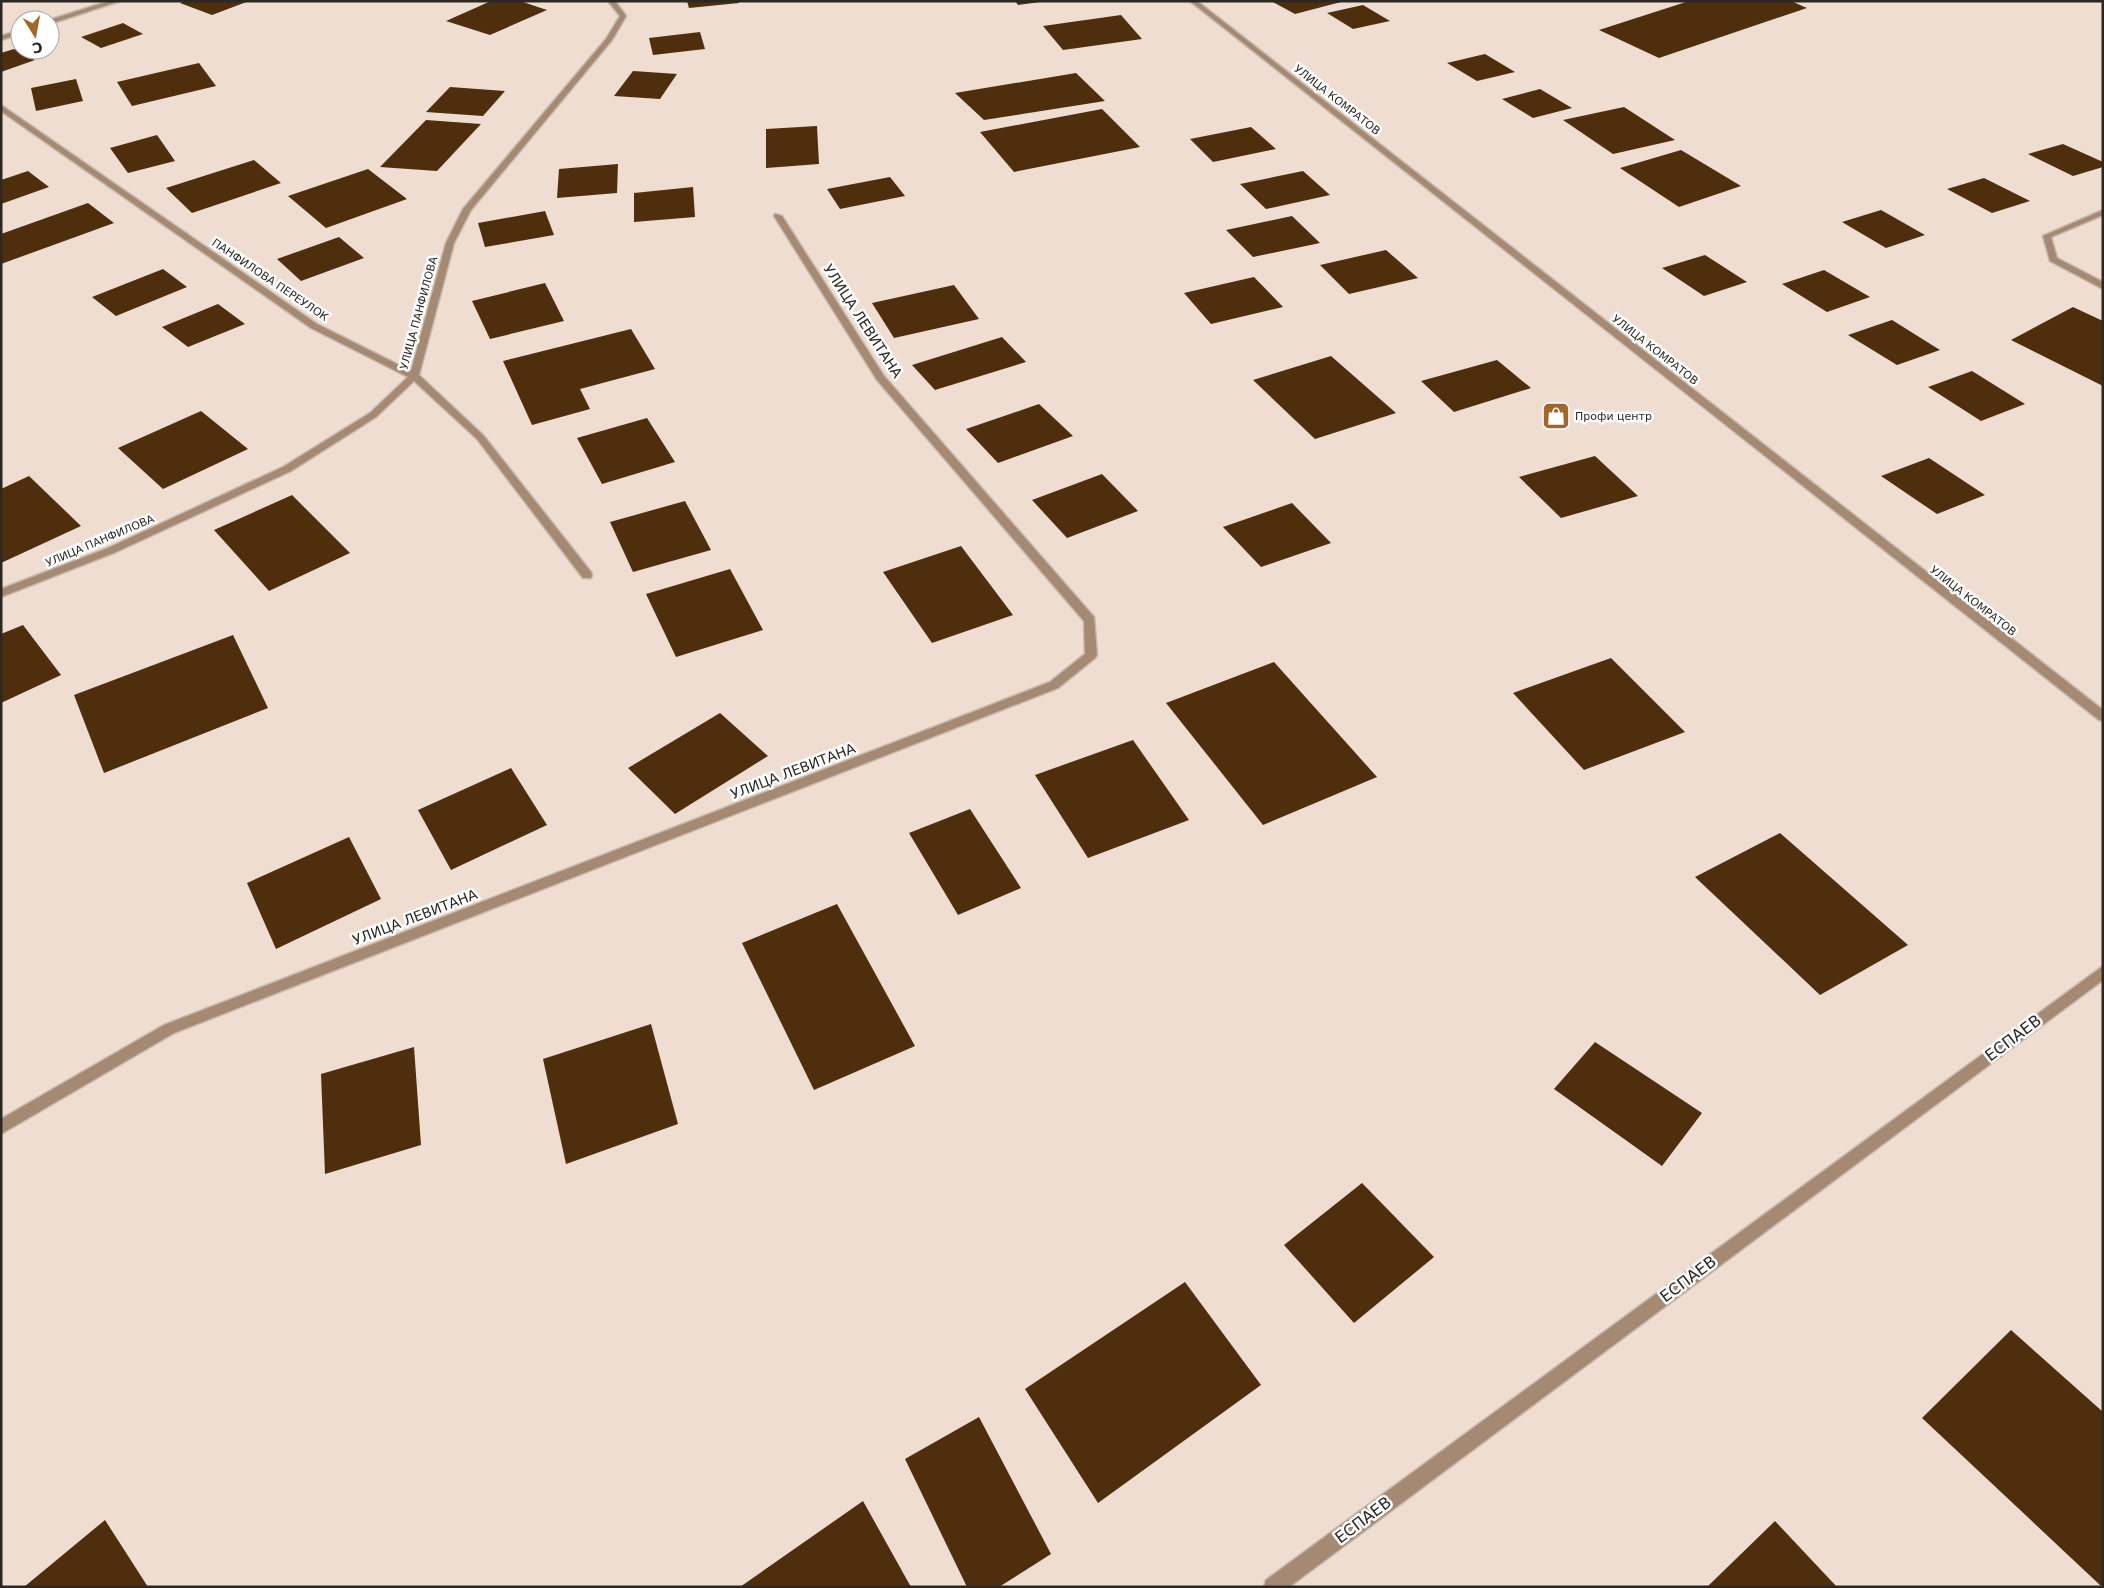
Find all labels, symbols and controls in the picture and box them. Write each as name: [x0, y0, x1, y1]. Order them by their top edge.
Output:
north arrow: [10, 10, 60, 60]
text: С: [31, 39, 44, 57]
street label: УЛИЦА КОМРАТОВ: [1291, 62, 1383, 138]
street label: ПАНФИЛОВА ПЕРЕУЛОК: [209, 236, 331, 324]
street label: УЛИЦА ПАНФИЛОВА: [398, 255, 440, 371]
street label: УЛИЦА ЛЕВИТАНА: [820, 261, 906, 381]
street label: УЛИЦА КОМРАТОВ: [1609, 312, 1701, 388]
shop icon: Профи центр: [1541, 401, 1571, 431]
place label: Профи центр: [1575, 410, 1652, 423]
street label: УЛИЦА ПАНФИЛОВА: [44, 512, 157, 570]
street label: УЛИЦА КОМРАТОВ: [1927, 563, 2019, 639]
street label: УЛИЦА ЛЕВИТАНА: [728, 740, 858, 802]
street label: УЛИЦА ЛЕВИТАНА: [350, 886, 480, 948]
street label: ЕСПАЕВ: [1981, 1011, 2045, 1065]
street label: ЕСПАЕВ: [1656, 1252, 1720, 1306]
street label: ЕСПАЕВ: [1331, 1493, 1395, 1547]

